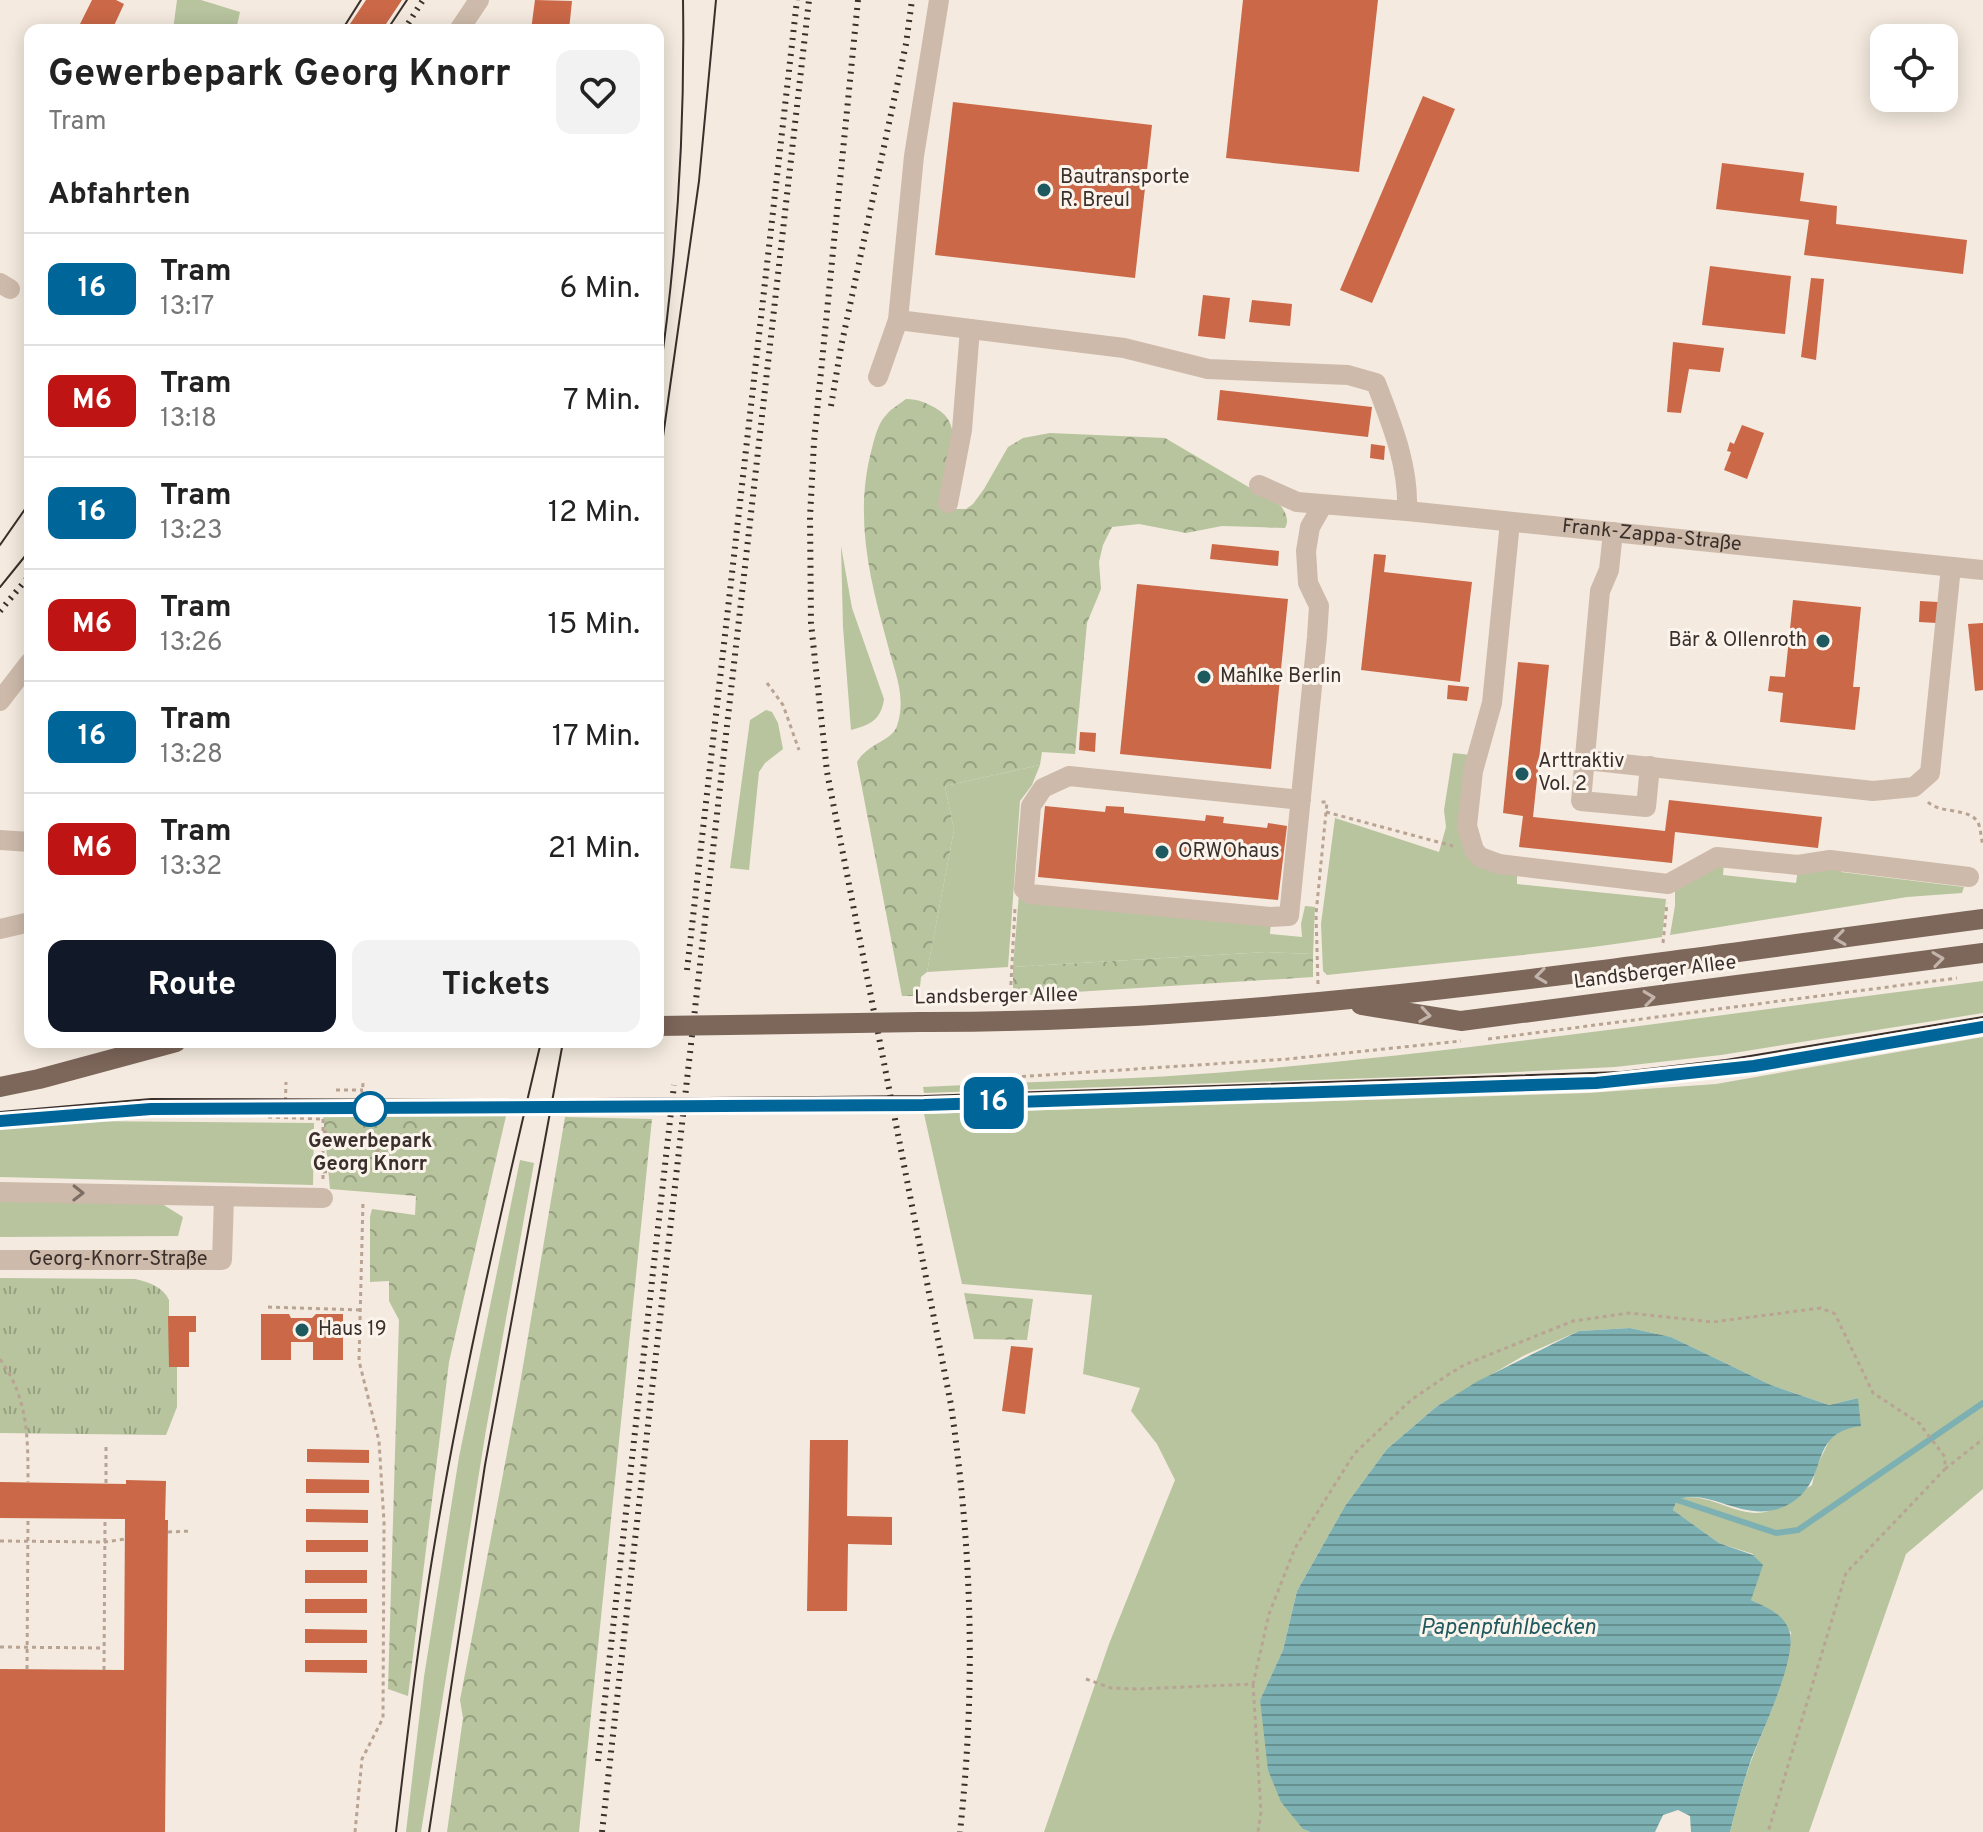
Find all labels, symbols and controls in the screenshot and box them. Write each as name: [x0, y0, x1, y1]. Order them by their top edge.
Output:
map controls: [1870, 24, 1958, 112]
button: locate: [1870, 24, 1958, 112]
button: heart: [556, 50, 640, 134]
text: Gewerbepark Georg Knorr: [48, 51, 511, 100]
text: Tram: [48, 106, 107, 139]
place label: Bautransporte R. Breul: [1060, 165, 1190, 214]
text: Abfahrten: [48, 177, 191, 214]
marker: Bautransporte R. Breul: [1035, 181, 1053, 199]
text: Tram: [160, 254, 231, 291]
text: 16: [78, 271, 106, 307]
text: 6 Min.: [559, 271, 640, 308]
text: 13:17: [160, 291, 214, 324]
text: Tram: [160, 366, 231, 403]
text: M6: [72, 383, 112, 419]
text: 7 Min.: [563, 383, 640, 420]
text: 13:18: [160, 403, 217, 436]
text: Tram: [160, 478, 231, 515]
text: 16: [78, 495, 106, 531]
text: 12 Min.: [548, 495, 640, 532]
street label: Frank-Zappa-Straße: [1561, 514, 1743, 558]
text: 13:23: [160, 515, 223, 548]
text: Tram: [160, 590, 231, 627]
text: M6: [72, 607, 112, 643]
text: 15 Min.: [548, 607, 640, 644]
text: 13:26: [160, 627, 223, 660]
place label: Bär & Ollenroth: [1668, 628, 1807, 654]
marker: Bär & Ollenroth: [1814, 632, 1832, 650]
place label: Mahlke Berlin: [1220, 664, 1342, 690]
marker: Mahlke Berlin: [1195, 668, 1213, 686]
text: Tram: [160, 702, 231, 739]
text: 16: [78, 719, 106, 755]
text: 17 Min.: [552, 719, 640, 756]
text: 13:28: [160, 739, 223, 772]
place label: Arttraktiv Vol. 2: [1538, 749, 1624, 798]
marker: Arttraktiv Vol. 2: [1513, 765, 1531, 783]
text: Tram: [160, 814, 231, 851]
text: M6: [72, 831, 112, 867]
text: 21 Min.: [548, 831, 640, 868]
place label: ORWOhaus: [1178, 839, 1280, 865]
marker: ORWOhaus: [1153, 843, 1171, 861]
text: 13:32: [160, 851, 222, 884]
one-way arrow: [1833, 929, 1847, 946]
button: Route: [48, 940, 336, 1032]
button: Tickets: [352, 940, 640, 1032]
street label: Landsberger Allee: [1572, 950, 1738, 996]
one-way arrow: [1931, 951, 1945, 968]
one-way arrow: [1535, 967, 1548, 984]
street label: Landsberger Allee: [914, 983, 1078, 1011]
one-way arrow: [1642, 990, 1656, 1007]
one-way arrow: [1418, 1006, 1431, 1023]
line badge: 16: [958, 1077, 1030, 1129]
text: 16: [980, 1085, 1008, 1121]
marker: Gewerbepark Georg Knorr: [353, 1092, 387, 1126]
place label: Gewerbepark Georg Knorr: [308, 1129, 432, 1178]
one-way arrow: [72, 1185, 85, 1202]
street label: Georg-Knorr-Straße: [28, 1247, 208, 1273]
place label: Haus 19: [318, 1317, 387, 1343]
marker: Haus 19: [293, 1321, 311, 1339]
water label: Papenpfuhlbecken: [1420, 1615, 1596, 1642]

